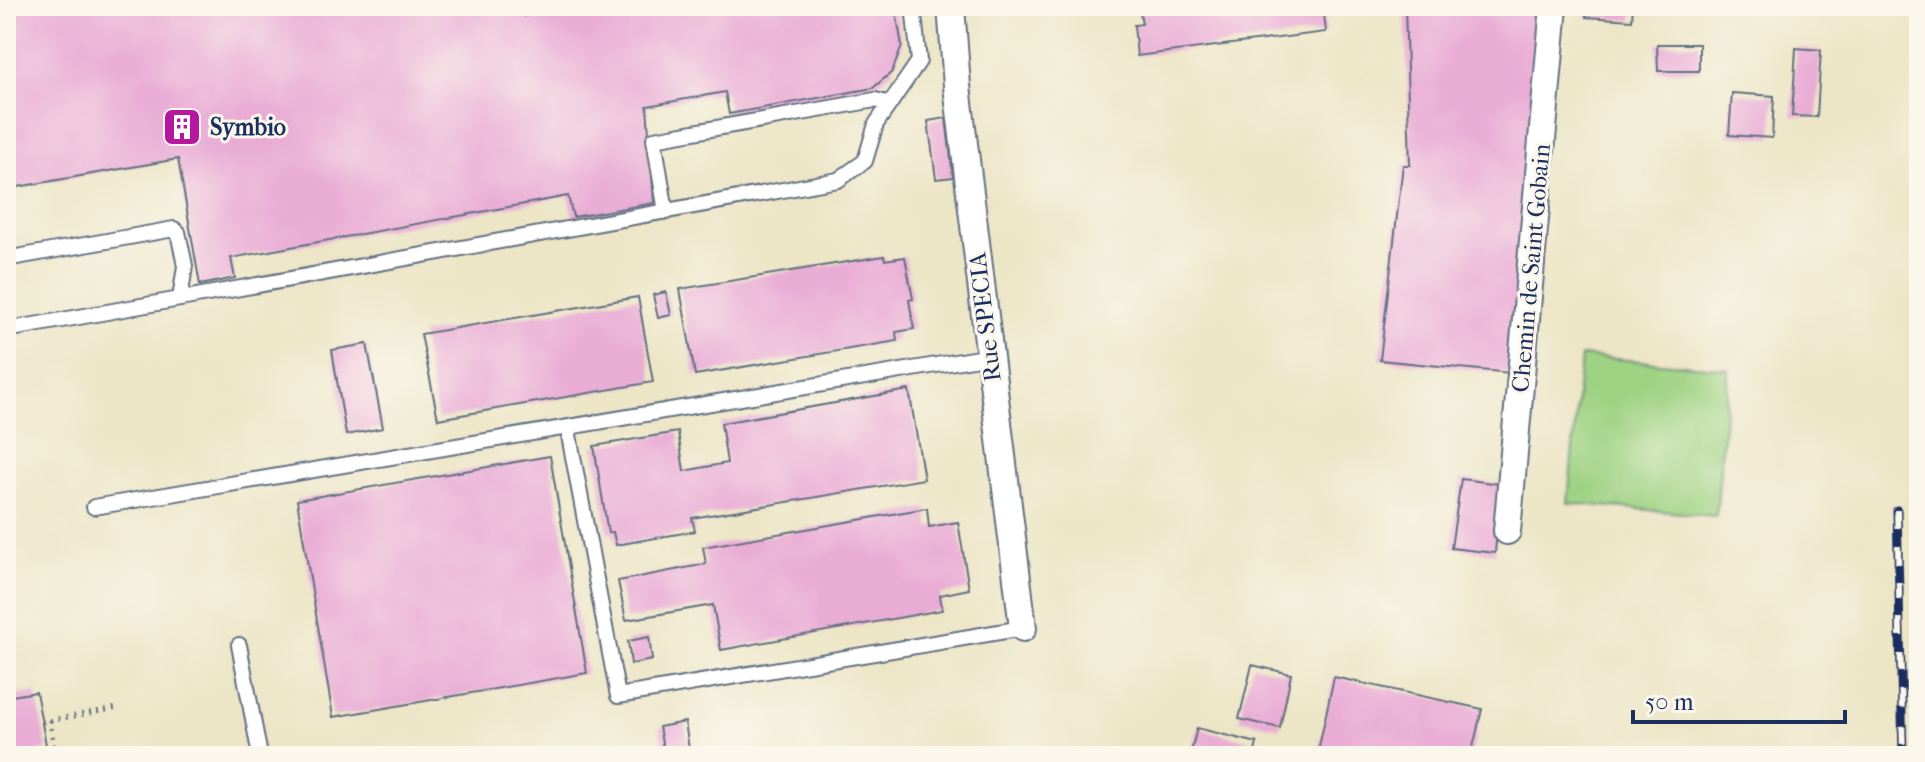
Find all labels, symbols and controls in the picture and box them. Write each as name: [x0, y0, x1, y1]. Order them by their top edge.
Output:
building icon: Symbio: [161, 106, 203, 148]
place label: Symbio: [210, 113, 286, 141]
street label: Chemin de Saint Gobain: [1506, 142, 1556, 393]
street label: Rue SPECIA: [963, 250, 1007, 383]
scale bar: [1633, 674, 1845, 724]
text: 50 m: [1645, 688, 1694, 716]

